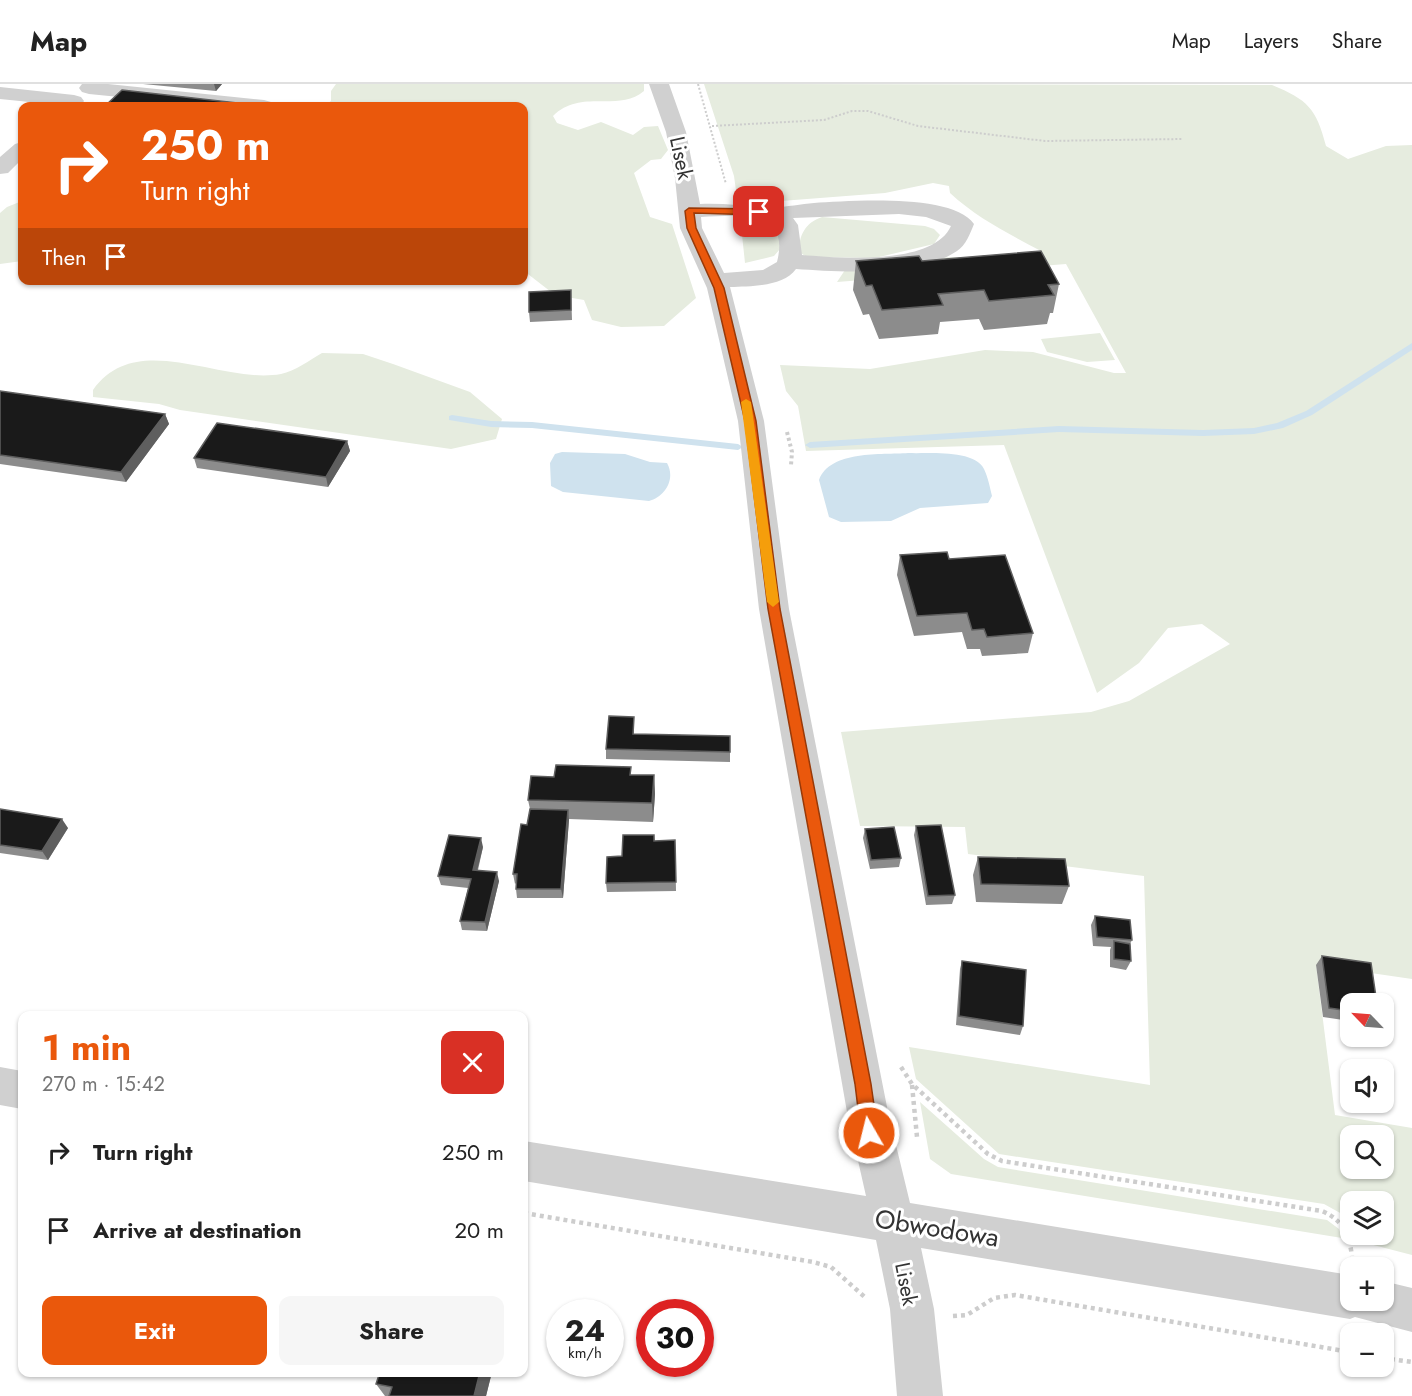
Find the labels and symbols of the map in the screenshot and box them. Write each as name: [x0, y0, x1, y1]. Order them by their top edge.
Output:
street label: Lisek: [662, 134, 700, 183]
pin: [733, 186, 784, 237]
north arrow: [1340, 993, 1394, 1047]
position arrow: [837, 1101, 901, 1165]
street label: Obwodowa: [872, 1199, 1002, 1257]
street label: Lisek: [887, 1260, 925, 1309]
speed limit sign: 30: [636, 1299, 714, 1377]

